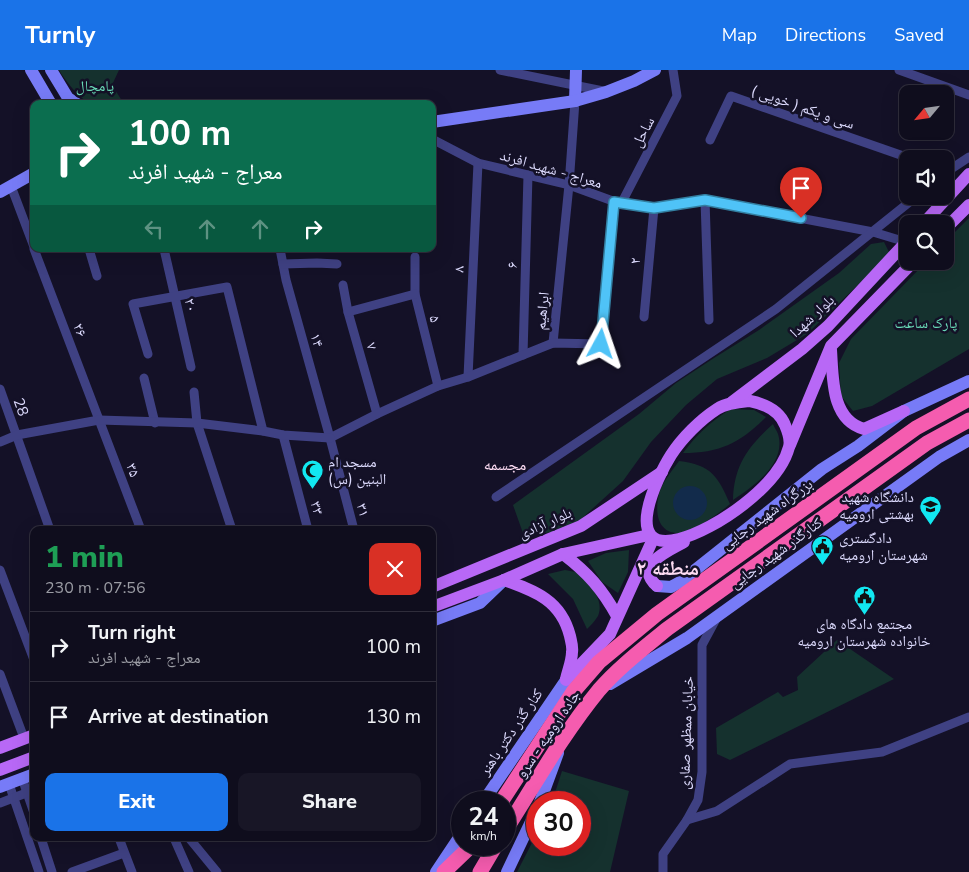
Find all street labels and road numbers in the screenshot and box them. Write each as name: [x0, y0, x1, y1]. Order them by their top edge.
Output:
street label: سی و یکم ( خویی ): [749, 80, 857, 134]
street label: ساحل: [627, 113, 659, 151]
street label: معراج - شهید افرند: [498, 145, 605, 193]
street label: ۲: [625, 257, 645, 265]
street label: ۶: [502, 261, 522, 269]
street label: ۸: [449, 265, 469, 273]
street label: بلوار شهدا: [785, 290, 839, 342]
street label: ابراهیم: [530, 291, 554, 331]
street label: ۲۰: [180, 296, 202, 314]
street label: ۵: [424, 313, 446, 325]
street label: ۲۶: [68, 320, 92, 340]
street label: ۱۴: [306, 331, 329, 349]
street label: ۷: [361, 340, 383, 352]
street label: 28: [9, 395, 33, 419]
street label: ۳۵: [121, 460, 145, 480]
street label: بزرگراه شهید رجایی: [717, 474, 817, 554]
street label: ۳۳: [306, 499, 328, 517]
street label: ۳۱: [352, 501, 374, 519]
street label: بلوار آزادی: [515, 502, 575, 544]
street label: کنارگذر شهید رجایی: [726, 513, 826, 593]
street label: خیابان ممظهر صفاری: [674, 675, 698, 790]
street label: کنار گذر دکتر باهنر: [474, 685, 547, 780]
street label: جاده ارومیه - سرو: [511, 686, 585, 782]

